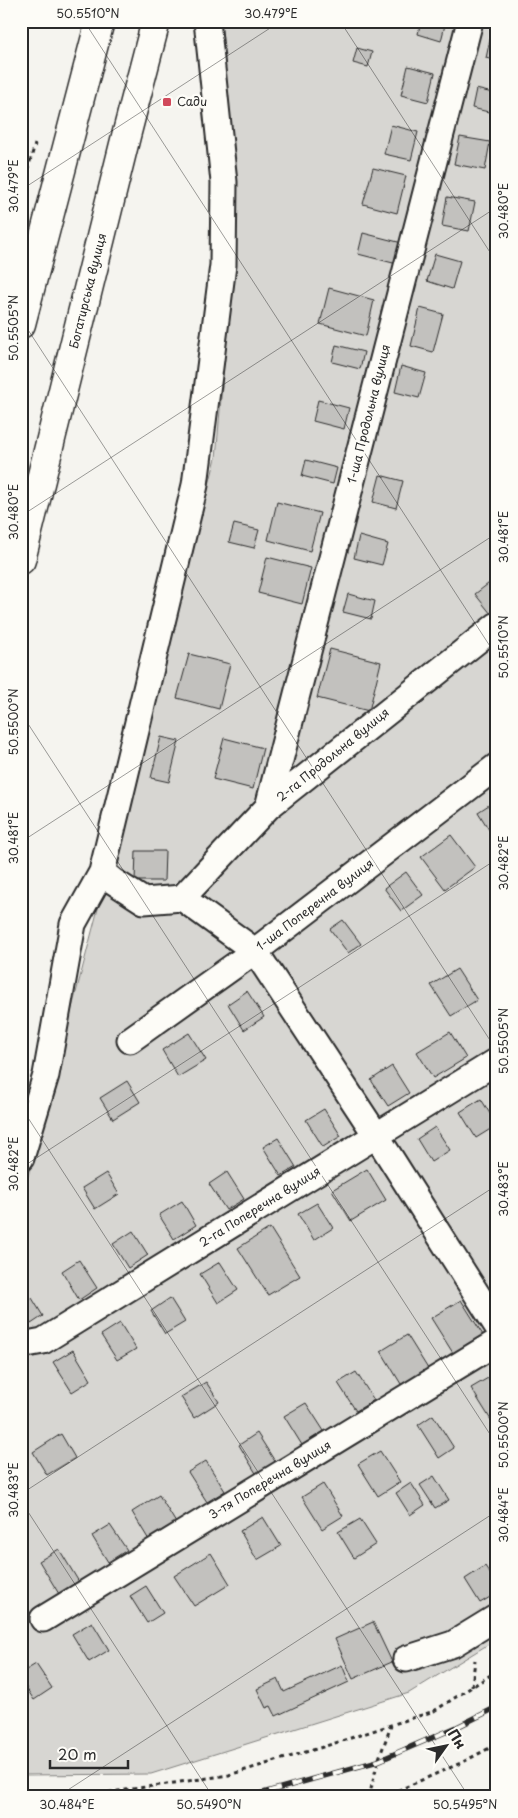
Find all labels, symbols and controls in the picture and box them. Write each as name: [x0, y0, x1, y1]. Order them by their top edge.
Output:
text: 50.5510°N: [56, 4, 120, 22]
text: 30.479°E: [244, 4, 298, 22]
place label: Сади: [177, 92, 207, 110]
marker: Сади: [161, 96, 173, 108]
text: 30.479°E: [4, 159, 22, 213]
text: 30.480°E: [494, 183, 512, 239]
street label: Богатирська вулиця: [64, 231, 110, 350]
text: 50.5505°N: [4, 295, 22, 361]
street label: 1-ша Продольна вулиця: [342, 342, 394, 485]
text: 30.480°E: [4, 484, 22, 540]
text: 30.481°E: [494, 511, 512, 563]
text: 50.5510°N: [494, 615, 512, 679]
text: 50.5500°N: [4, 688, 22, 756]
street label: 2-га Продольна вулиця: [272, 703, 393, 805]
text: 30.481°E: [4, 812, 22, 864]
text: 30.482°E: [494, 836, 512, 891]
street label: 1-ша Поперечна вулиця: [252, 854, 377, 954]
text: 50.5505°N: [494, 1008, 512, 1074]
text: 30.482°E: [4, 1137, 22, 1192]
street label: 2-га Поперечна вулиця: [195, 1161, 324, 1251]
text: 30.483°E: [494, 1161, 512, 1217]
text: 50.5500°N: [494, 1401, 512, 1469]
street label: 3-тя Поперечна вулиця: [205, 1435, 334, 1523]
text: 30.483°E: [4, 1462, 22, 1518]
text: 30.484°E: [494, 1487, 512, 1543]
north arrow: [420, 1720, 470, 1770]
text: Пн: [443, 1724, 472, 1753]
scale bar: [50, 1738, 128, 1770]
text: 20 m: [58, 1742, 97, 1765]
text: 30.484°E: [39, 1795, 95, 1813]
text: 50.5490°N: [176, 1795, 242, 1813]
text: 50.5495°N: [433, 1795, 497, 1813]

